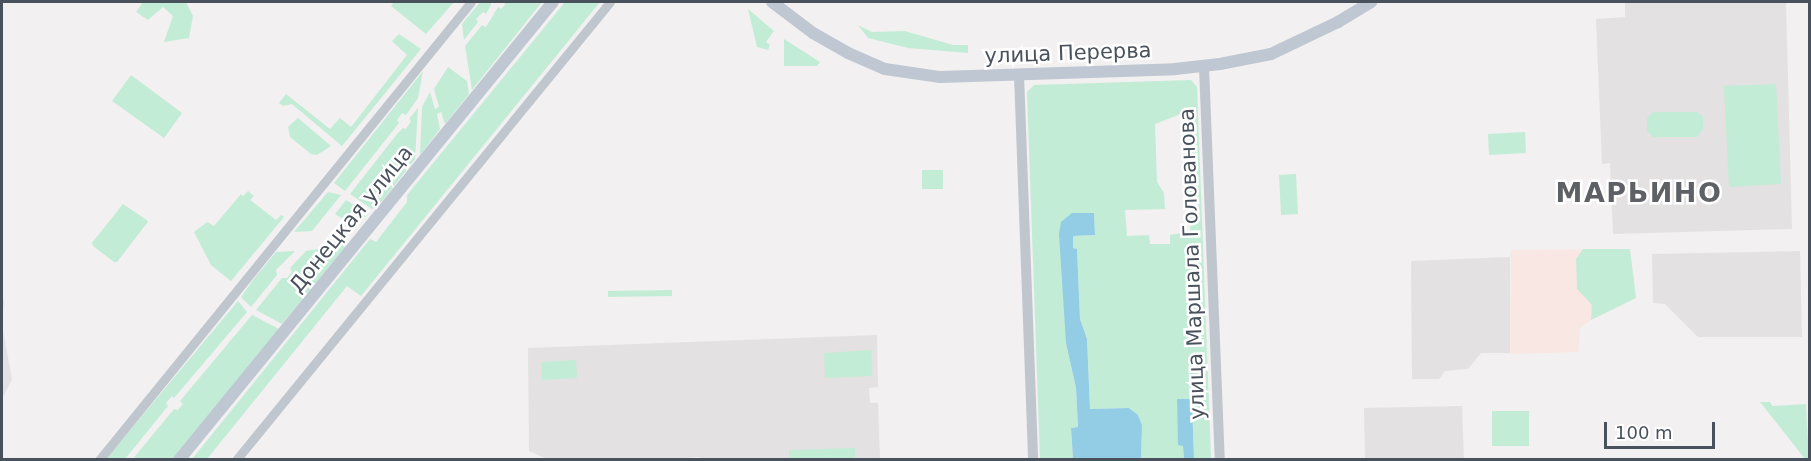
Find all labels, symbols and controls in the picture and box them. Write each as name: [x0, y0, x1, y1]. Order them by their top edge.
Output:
street label: улица Перерва: [984, 37, 1152, 69]
street label: улица Маршала Голованова: [1174, 108, 1210, 420]
street label: Донецкая улица: [284, 140, 418, 298]
district label: МАРЬИНО: [1556, 177, 1722, 209]
scale bar: [1607, 410, 1718, 448]
text: 100 m: [1615, 422, 1673, 443]

